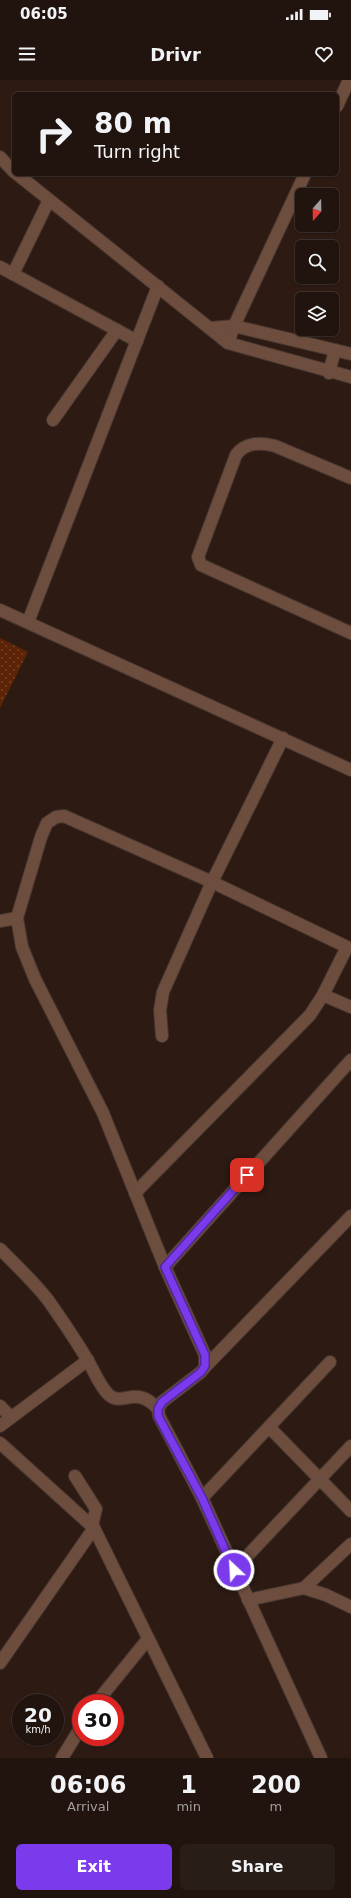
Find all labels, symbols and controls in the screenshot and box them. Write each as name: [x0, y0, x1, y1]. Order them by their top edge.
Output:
text: 06:05: [20, 5, 68, 23]
icon: menu: [16, 43, 38, 65]
icon: heart: [313, 43, 335, 65]
text: Drivr: [150, 44, 201, 65]
text: 80 m: [94, 107, 172, 140]
icon: right: [28, 108, 80, 160]
text: Turn right: [94, 141, 180, 162]
north arrow: [295, 188, 339, 232]
map controls: [295, 188, 339, 336]
button: search: [295, 240, 339, 284]
button: layers: [295, 292, 339, 336]
pin: [230, 1158, 264, 1192]
icon: arrive: [236, 1164, 258, 1186]
position arrow: [213, 1549, 255, 1591]
speed limit sign: 30: [72, 1694, 124, 1746]
text: 20: [24, 1703, 52, 1727]
text: km/h: [25, 1724, 51, 1735]
text: 06:06: [50, 1771, 126, 1799]
text: 1: [180, 1771, 197, 1799]
text: 200: [251, 1771, 301, 1799]
text: Arrival: [67, 1799, 109, 1814]
text: min: [176, 1799, 201, 1814]
text: m: [270, 1799, 282, 1814]
button: Exit: [16, 1844, 172, 1890]
button: Share: [180, 1844, 335, 1890]

